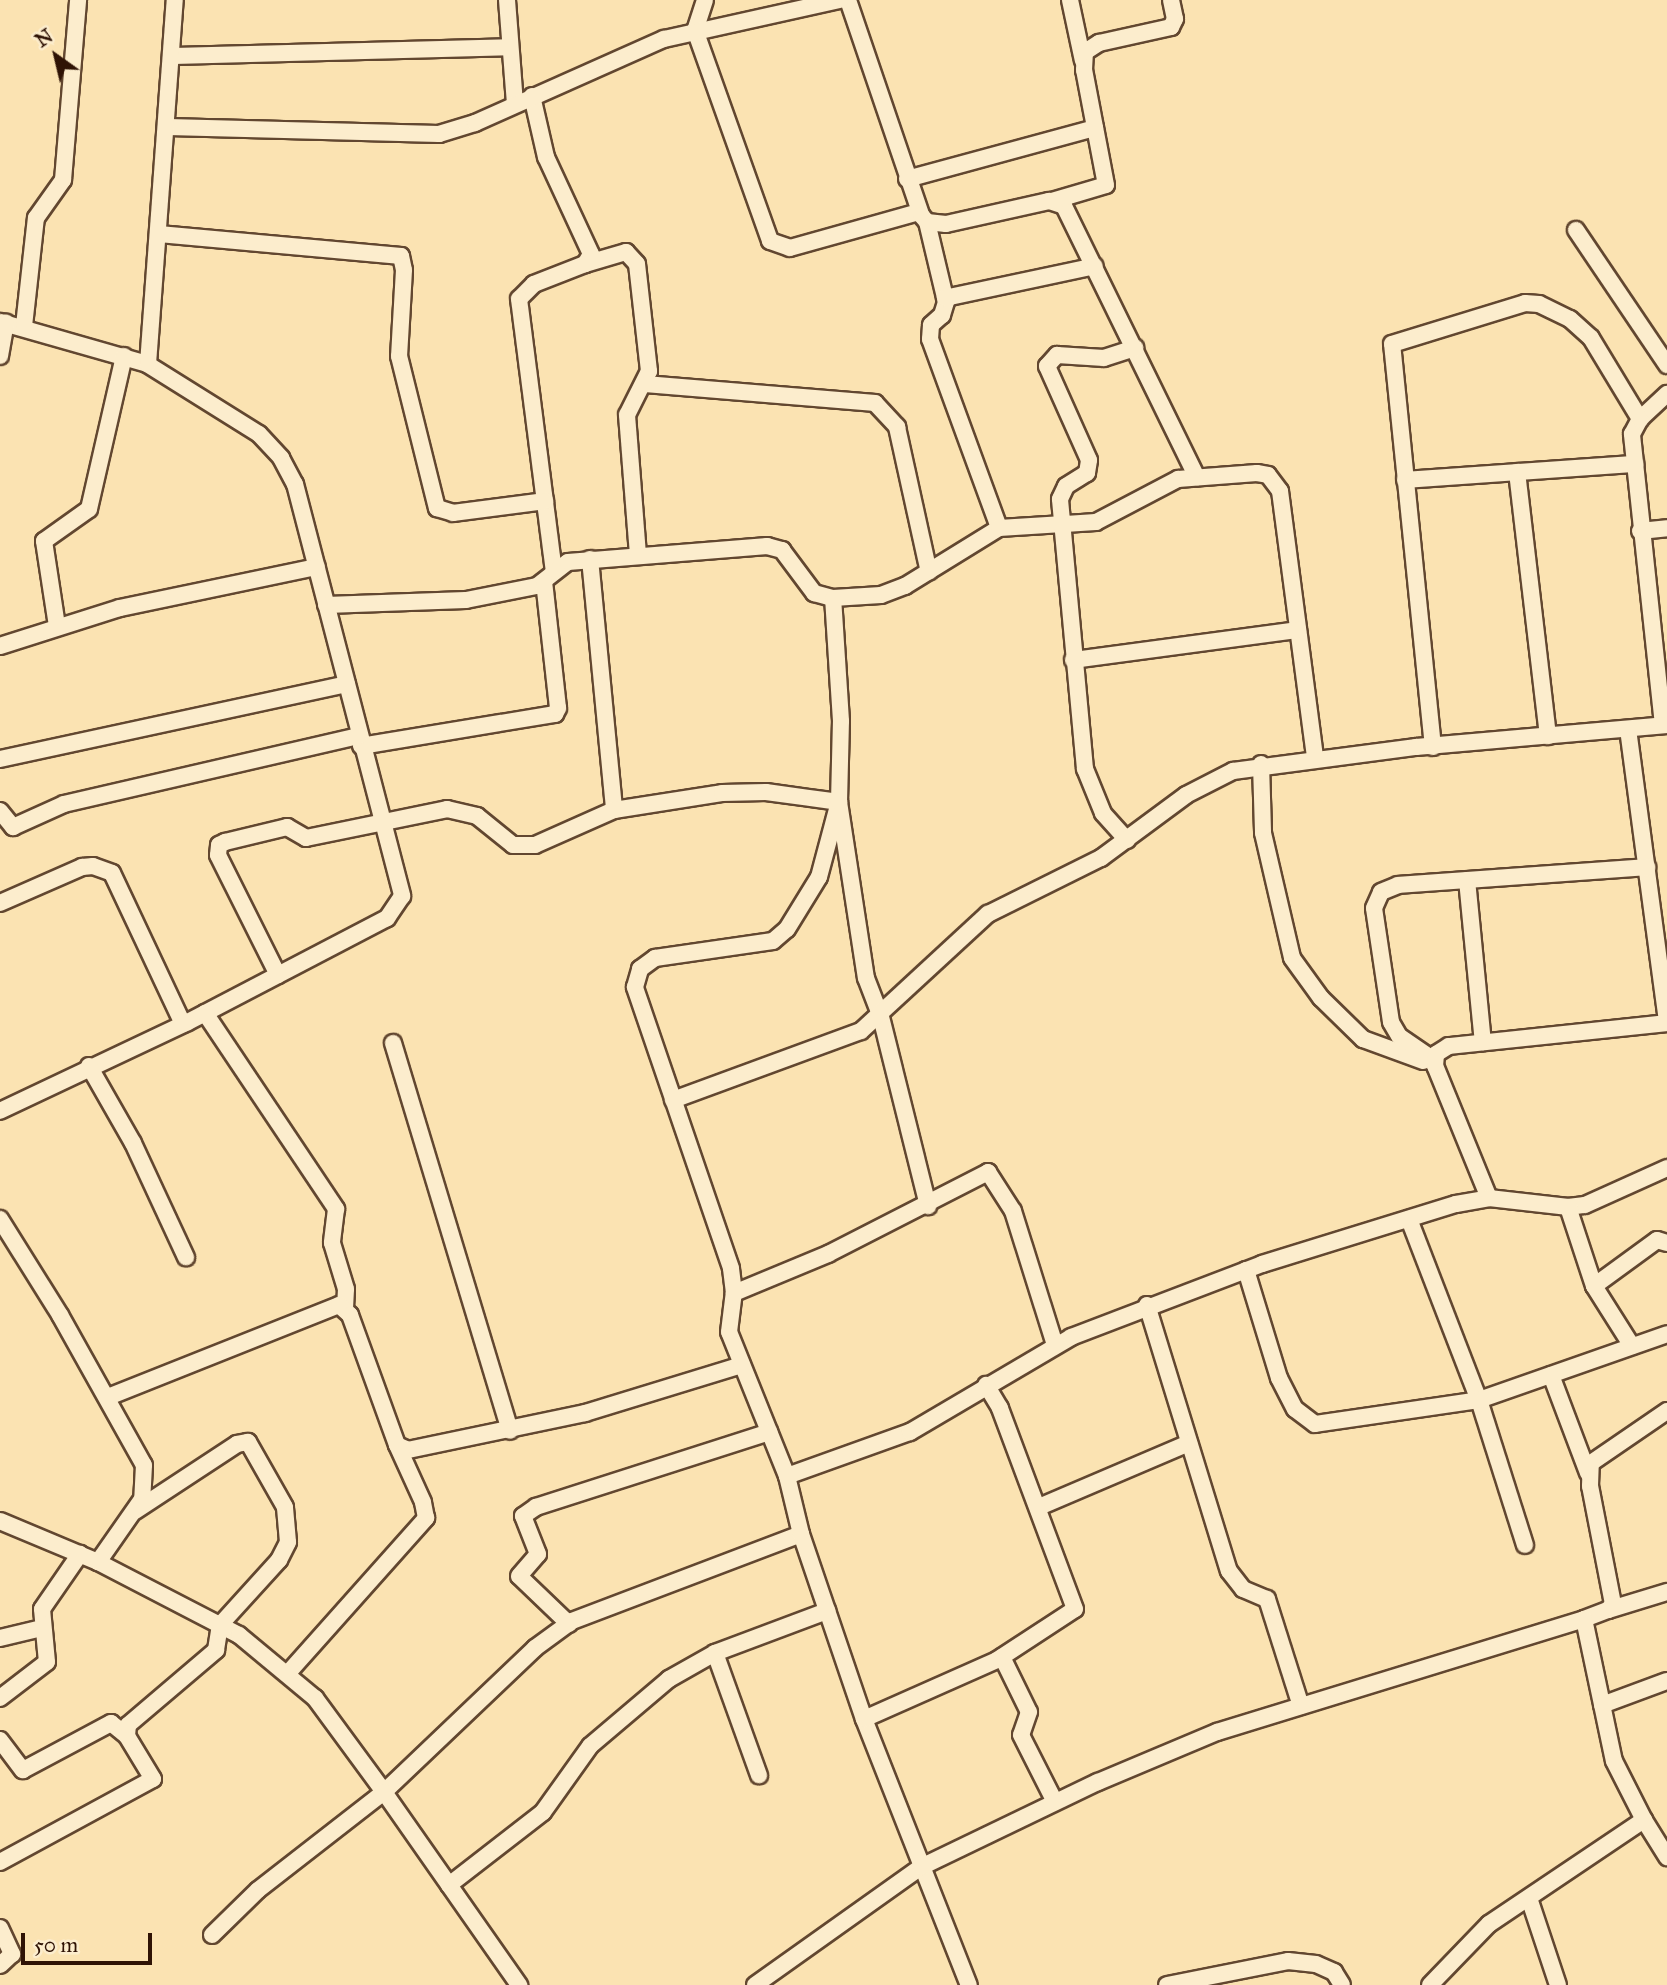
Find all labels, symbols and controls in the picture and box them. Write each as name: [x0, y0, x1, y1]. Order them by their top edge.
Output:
north arrow: [21, 21, 91, 91]
text: N: [31, 24, 57, 52]
scale bar: [24, 1918, 156, 1962]
text: 50 m: [34, 1932, 78, 1958]

